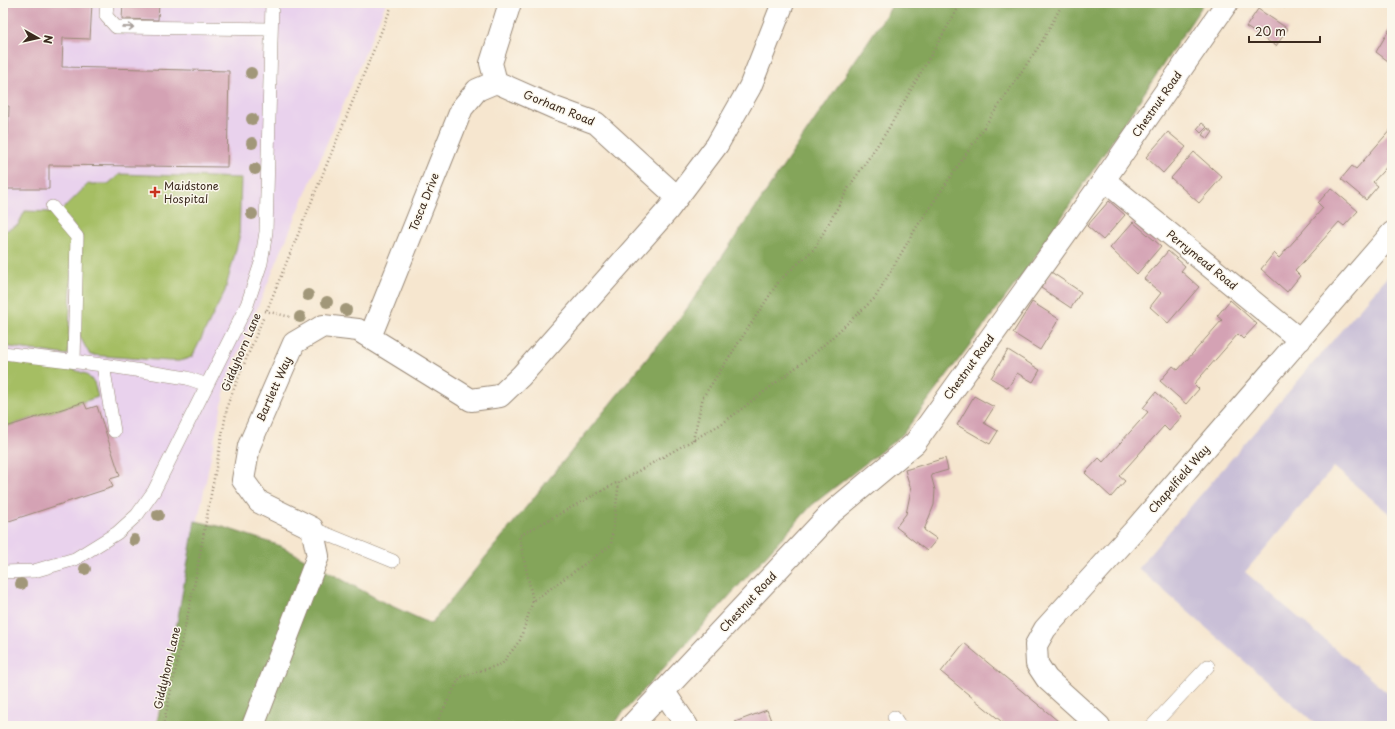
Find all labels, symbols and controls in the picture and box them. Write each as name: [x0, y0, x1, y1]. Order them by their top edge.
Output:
north arrow: [18, 18, 58, 58]
scale bar: [1249, 18, 1320, 44]
text: 20 m: [1255, 22, 1286, 40]
one-way arrow: [121, 23, 134, 31]
text: N: [39, 34, 57, 45]
street label: Chestnut Road: [1127, 67, 1186, 140]
street label: Gorham Road: [521, 86, 597, 130]
street label: Tosca Drive: [404, 170, 443, 234]
place label: Maidstone Hospital: [164, 177, 219, 207]
marker: Maidstone Hospital: [149, 186, 161, 198]
street label: Perrymead Road: [1163, 226, 1241, 294]
street label: Giddyhorn Lane: [216, 310, 265, 394]
street label: Chestnut Road: [939, 330, 998, 403]
street label: Bartlett Way: [252, 353, 295, 424]
street label: Chapelfield Way: [1144, 441, 1213, 517]
street label: Chestnut Road: [715, 568, 780, 636]
street label: Giddyhorn Lane: [149, 625, 184, 711]

